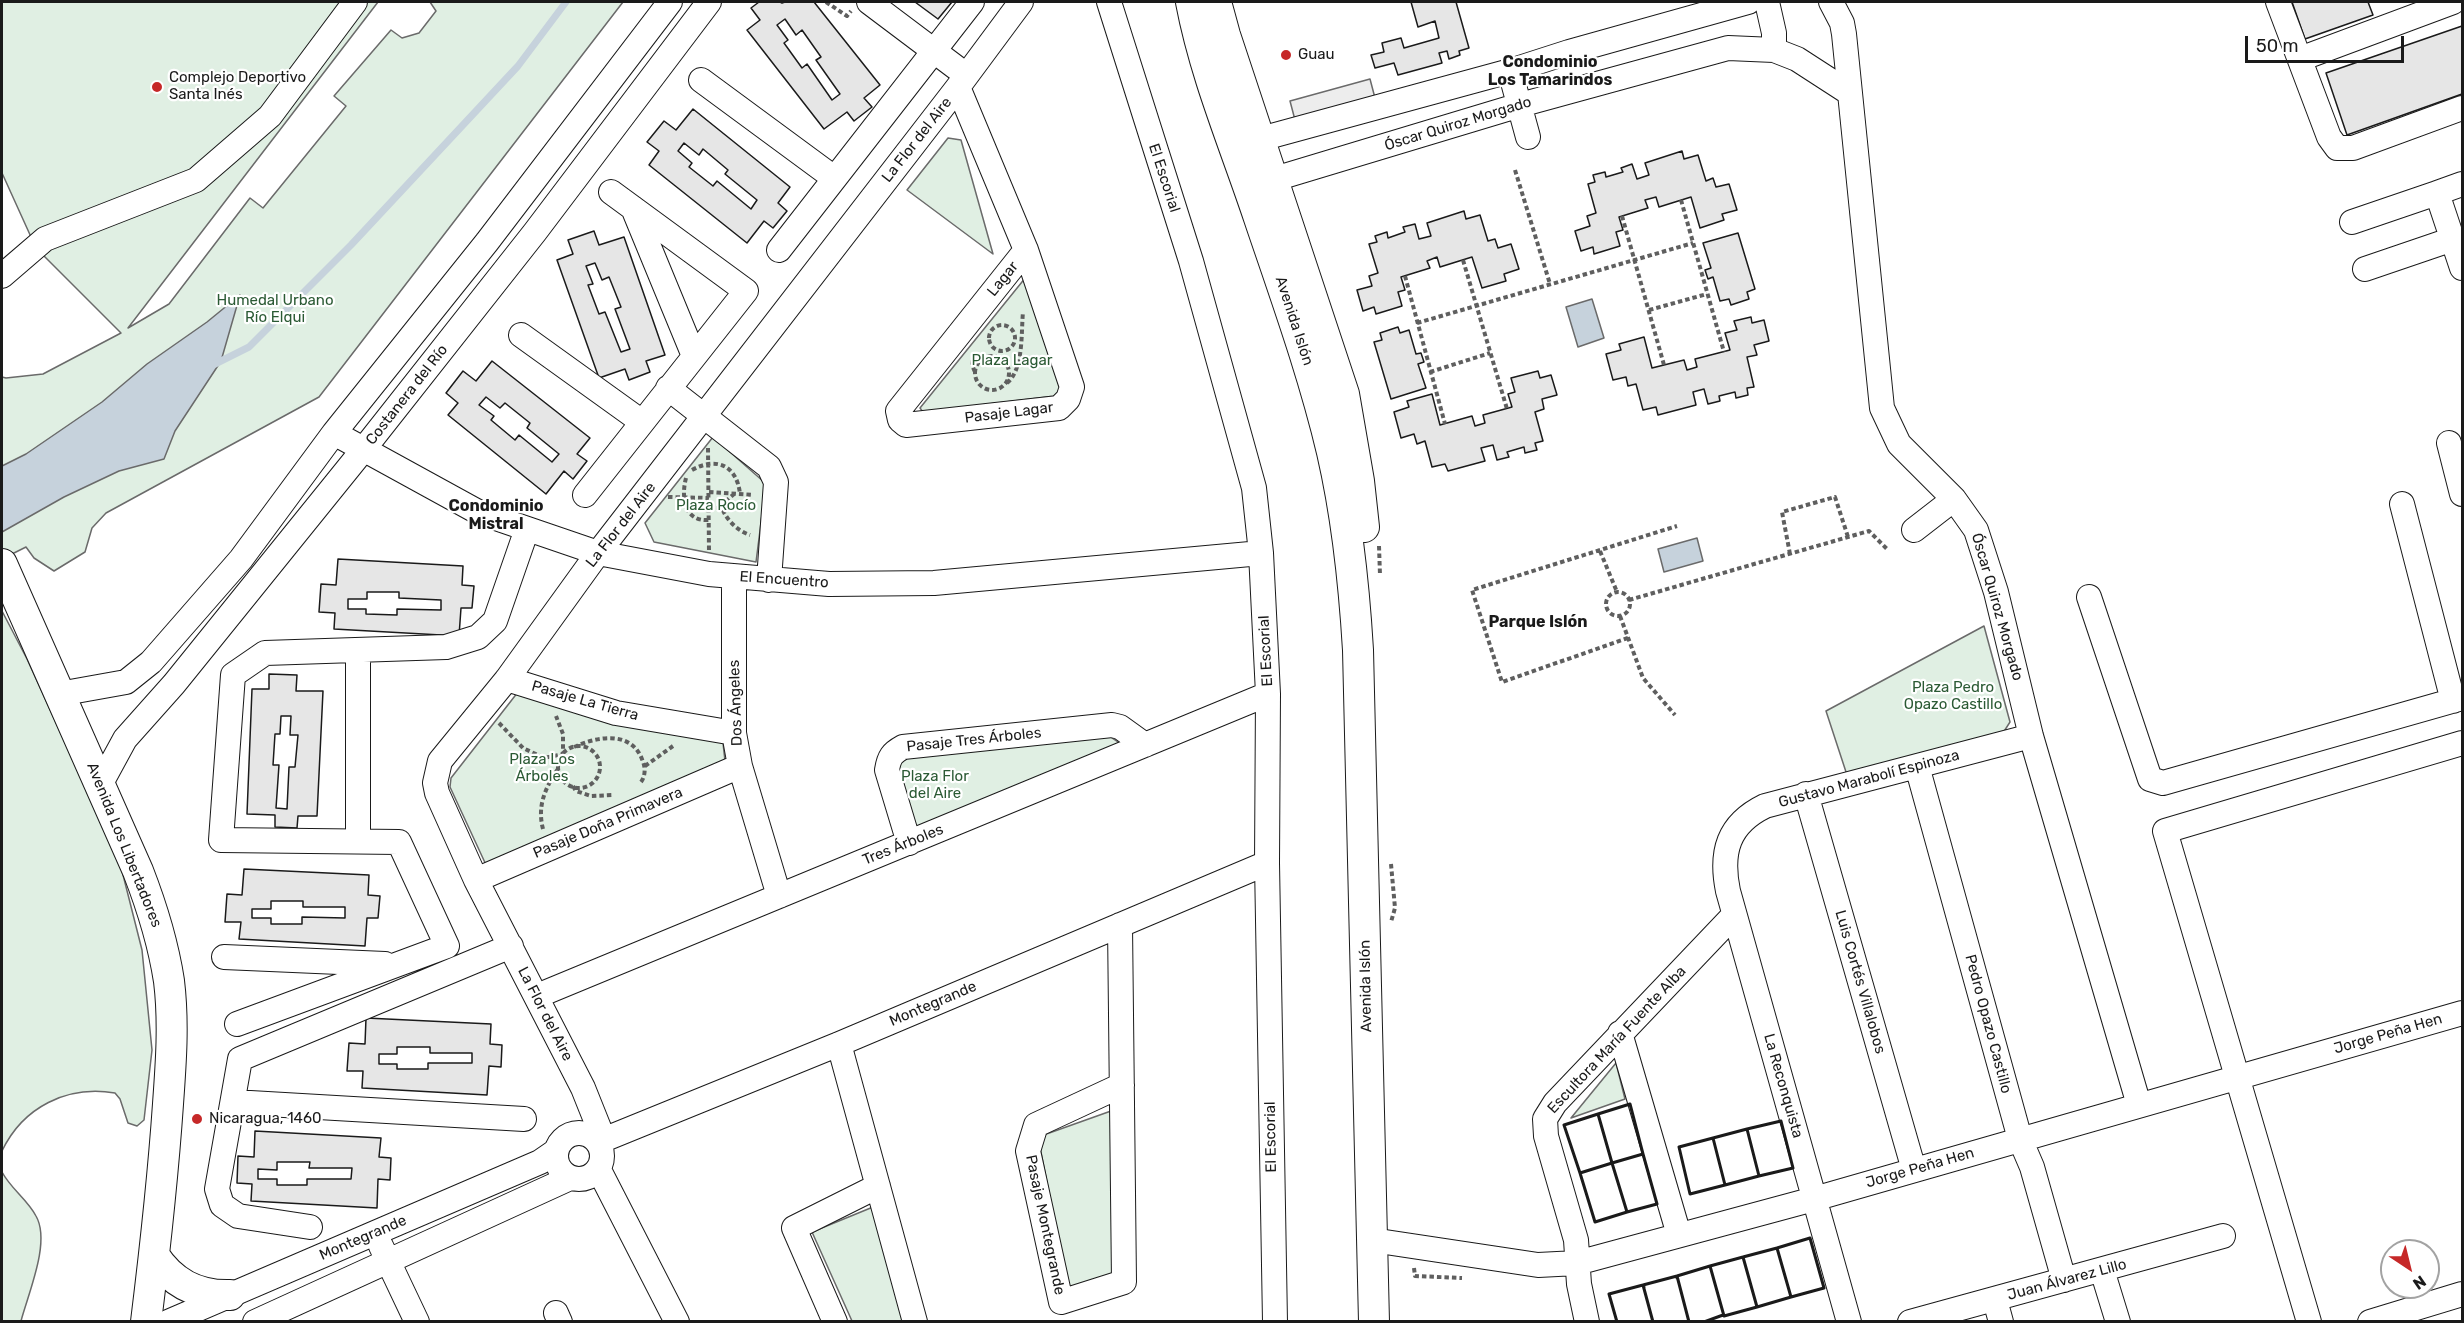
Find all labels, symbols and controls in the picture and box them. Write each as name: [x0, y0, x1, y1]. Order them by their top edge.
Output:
scale bar: [2248, 24, 2407, 62]
text: 50 m: [2256, 35, 2299, 57]
place label: Guau: [1298, 46, 1335, 64]
marker: Guau: [1279, 48, 1293, 62]
district label: Condominio Los Tamarindos: [1488, 52, 1612, 90]
place label: Complejo Deportivo Santa Inés: [169, 69, 306, 104]
marker: Complejo Deportivo Santa Inés: [150, 80, 164, 94]
street label: Óscar Quiroz Morgado: [1382, 93, 1534, 155]
street label: La Flor del Aire: [878, 94, 956, 186]
street label: El Escorial: [1144, 141, 1184, 215]
street label: Lagar: [984, 258, 1022, 300]
street label: Avenida Islón: [1271, 274, 1317, 368]
park label: Humedal Urbano Río Elqui: [216, 292, 334, 327]
street label: Costanera del Río: [362, 341, 452, 449]
park label: Plaza Lagar: [972, 352, 1052, 370]
street label: Pasaje Lagar: [964, 399, 1054, 427]
street label: La Flor del Aire: [582, 479, 660, 571]
district label: Condominio Mistral: [448, 496, 544, 534]
park label: Plaza Rocío: [676, 497, 756, 515]
street label: Óscar Quiroz Morgado: [1967, 531, 2027, 683]
street label: El Encuentro: [739, 568, 829, 592]
district label: Parque Islón: [1488, 612, 1588, 632]
street label: El Escorial: [1255, 615, 1277, 687]
street label: Dos Ángeles: [725, 659, 747, 747]
street label: Pasaje La Tierra: [529, 677, 641, 725]
park label: Plaza Pedro Opazo Castillo: [1904, 679, 2002, 714]
street label: Pasaje Tres Árboles: [906, 724, 1042, 756]
street label: Gustavo Marabolí Espinoza: [1777, 746, 1961, 812]
park label: Plaza Los Árboles: [509, 751, 575, 786]
street label: Avenida Los Libertadores: [83, 760, 165, 930]
park label: Plaza Flor del Aire: [901, 768, 969, 803]
street label: Pasaje Doña Primavera: [531, 783, 685, 863]
street label: Tres Árboles: [860, 821, 946, 869]
street label: Luis Cortés Villalobos: [1831, 908, 1889, 1056]
street label: Avenida Islón: [1356, 939, 1376, 1033]
street label: Pedro Opazo Castillo: [1961, 953, 2015, 1095]
street label: Escultora María Fuente Alba: [1544, 963, 1690, 1117]
street label: La Flor del Aire: [514, 964, 576, 1064]
street label: Montegrande: [887, 978, 979, 1030]
street label: Jorge Peña Hen: [2332, 1010, 2444, 1058]
street label: La Reconquista: [1759, 1032, 1807, 1140]
street label: El Escorial: [1261, 1101, 1281, 1173]
place label: Nicaragua, 1460: [209, 1110, 321, 1128]
marker: Nicaragua, 1460: [190, 1112, 204, 1126]
street label: Jorge Peña Hen: [1864, 1144, 1976, 1192]
street label: Pasaje Montegrande: [1021, 1153, 1069, 1297]
street label: Montegrande: [317, 1212, 409, 1264]
north arrow: [2380, 1239, 2440, 1299]
street label: Juan Álvarez Lillo: [2005, 1255, 2129, 1305]
text: N: [2409, 1271, 2430, 1294]

